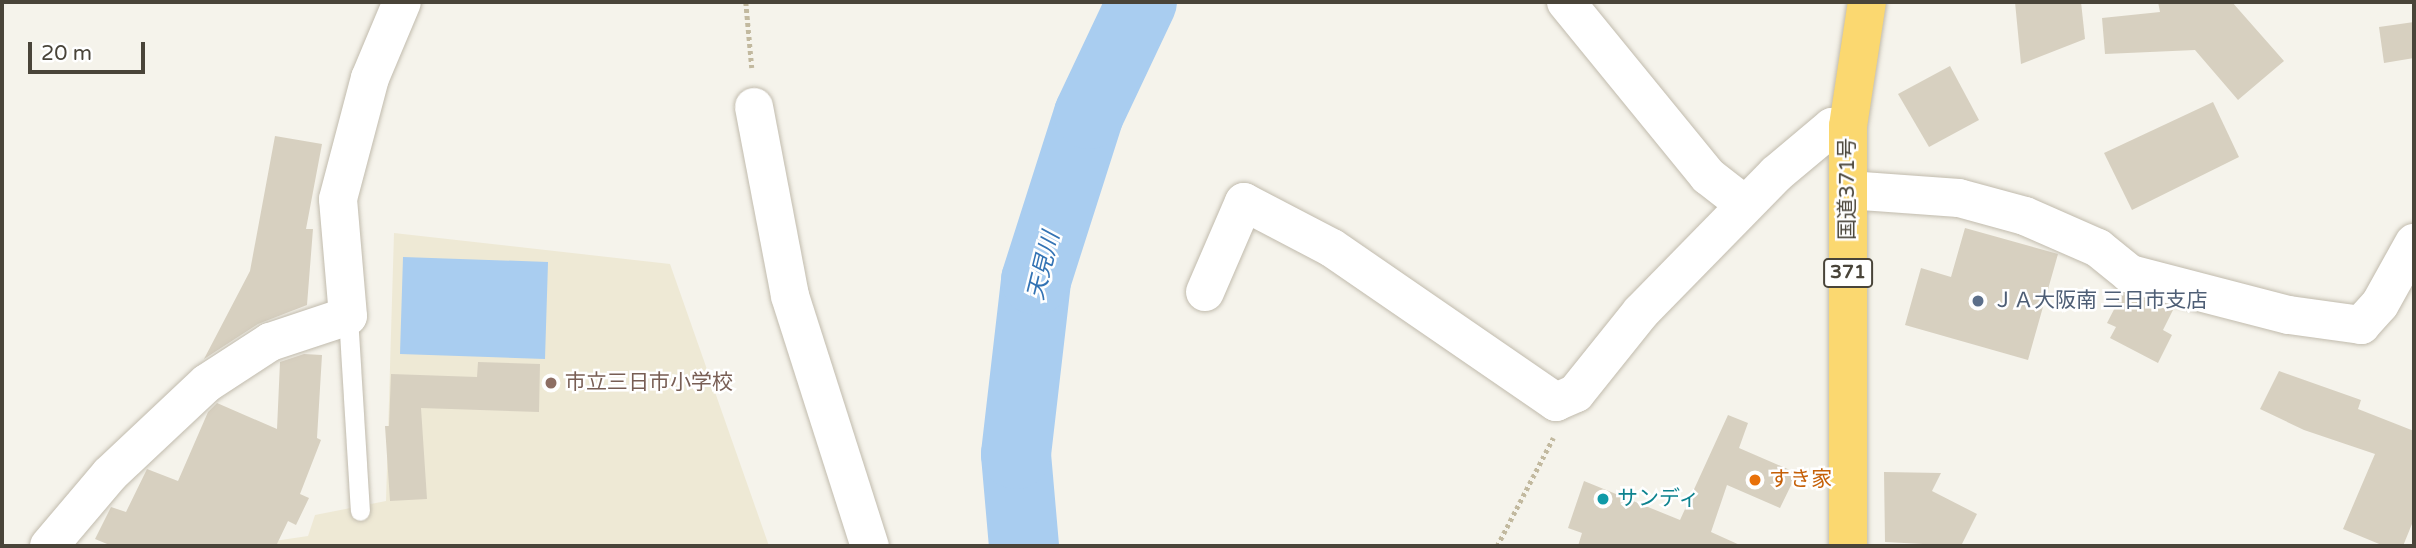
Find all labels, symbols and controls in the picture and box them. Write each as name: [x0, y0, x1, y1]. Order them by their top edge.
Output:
scale bar: [32, 28, 149, 72]
text: 20 m: [41, 41, 92, 66]
street label: 国道371号: [1835, 138, 1861, 240]
water label: 天見川: [1022, 229, 1066, 303]
road number: 371: [1822, 258, 1874, 288]
place label: ＪＡ大阪南 三日市支店: [1992, 288, 2207, 314]
marker: ＪＡ大阪南 三日市支店: [1970, 293, 1986, 309]
place label: 市立三日市小学校: [565, 370, 733, 396]
marker: 市立三日市小学校: [543, 375, 559, 391]
place label: すき家: [1769, 467, 1832, 493]
marker: すき家: [1747, 472, 1763, 488]
place label: サンディ: [1617, 486, 1701, 512]
marker: サンディ: [1595, 491, 1611, 507]

